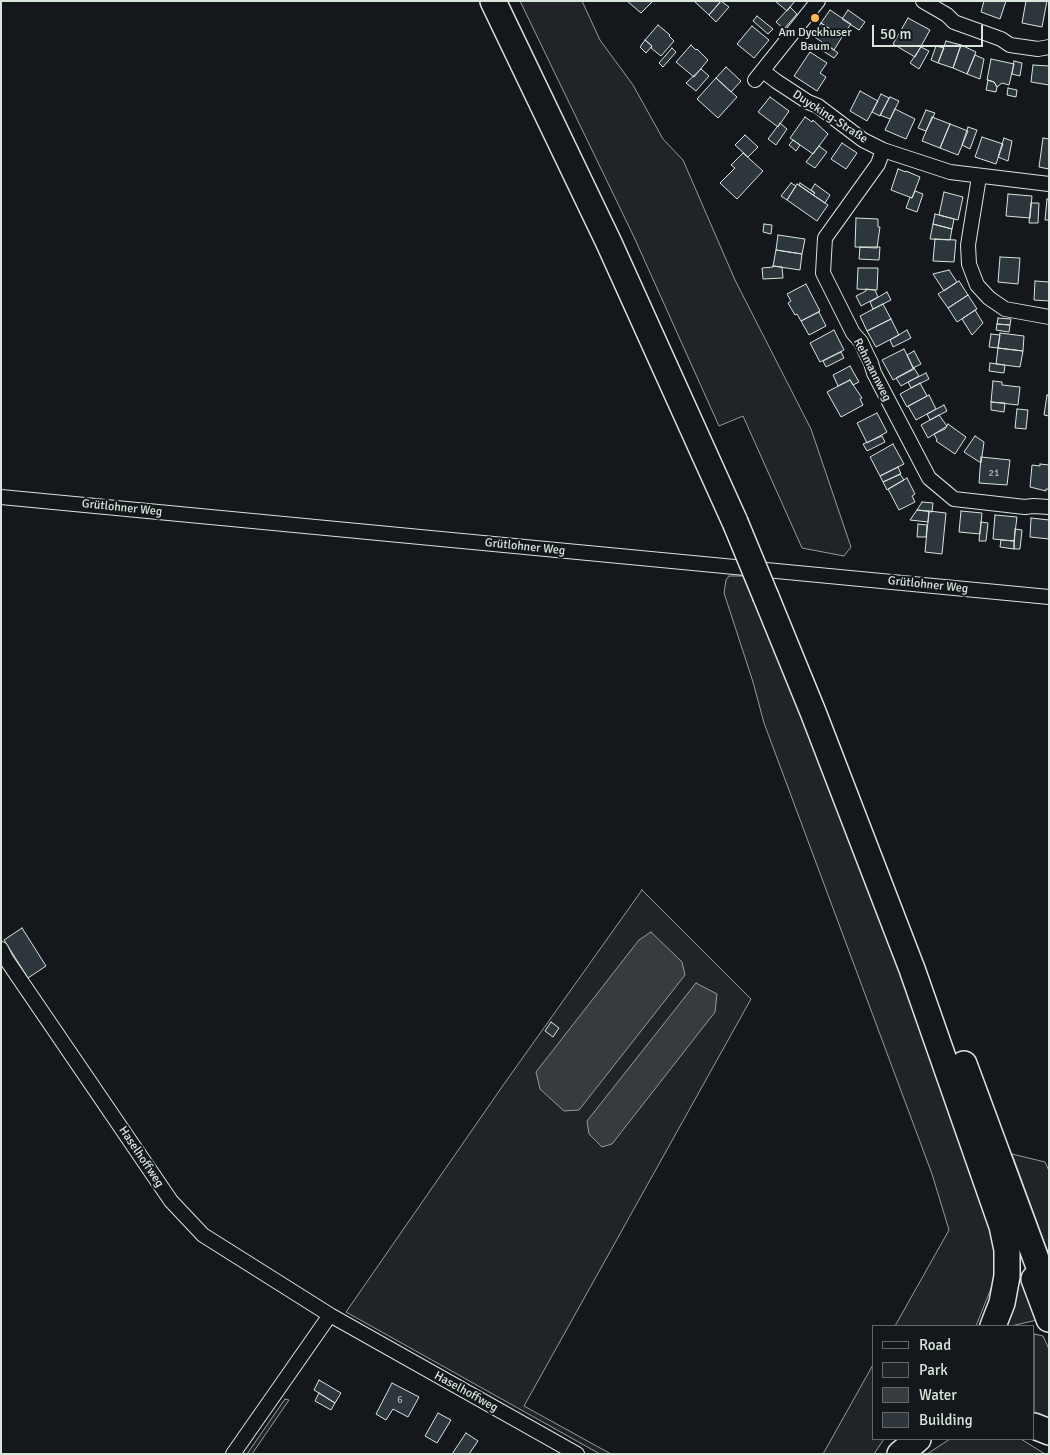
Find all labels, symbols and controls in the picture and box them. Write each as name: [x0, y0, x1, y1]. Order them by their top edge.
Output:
marker: Am Dyckhuser Baum: [809, 12, 821, 24]
scale bar: [875, 15, 986, 47]
text: 50 m: [880, 25, 911, 43]
place label: Am Dyckhuser Baum: [778, 26, 852, 54]
street label: Duycking-Straße: [790, 87, 870, 147]
street label: Rehmannweg: [850, 336, 894, 404]
house number: 21: [989, 467, 999, 479]
street label: Grütlohner Weg: [81, 497, 163, 519]
street label: Grütlohner Weg: [484, 536, 566, 558]
street label: Grütlohner Weg: [887, 574, 969, 596]
street label: Haselhoffweg: [115, 1124, 167, 1190]
legend: [872, 1325, 1035, 1440]
text: Road: [919, 1336, 951, 1354]
text: Park: [919, 1361, 948, 1379]
street label: Haselhoffweg: [432, 1369, 500, 1415]
text: Water: [919, 1386, 957, 1404]
house number: 6: [397, 1394, 403, 1406]
text: Building: [919, 1411, 973, 1429]

